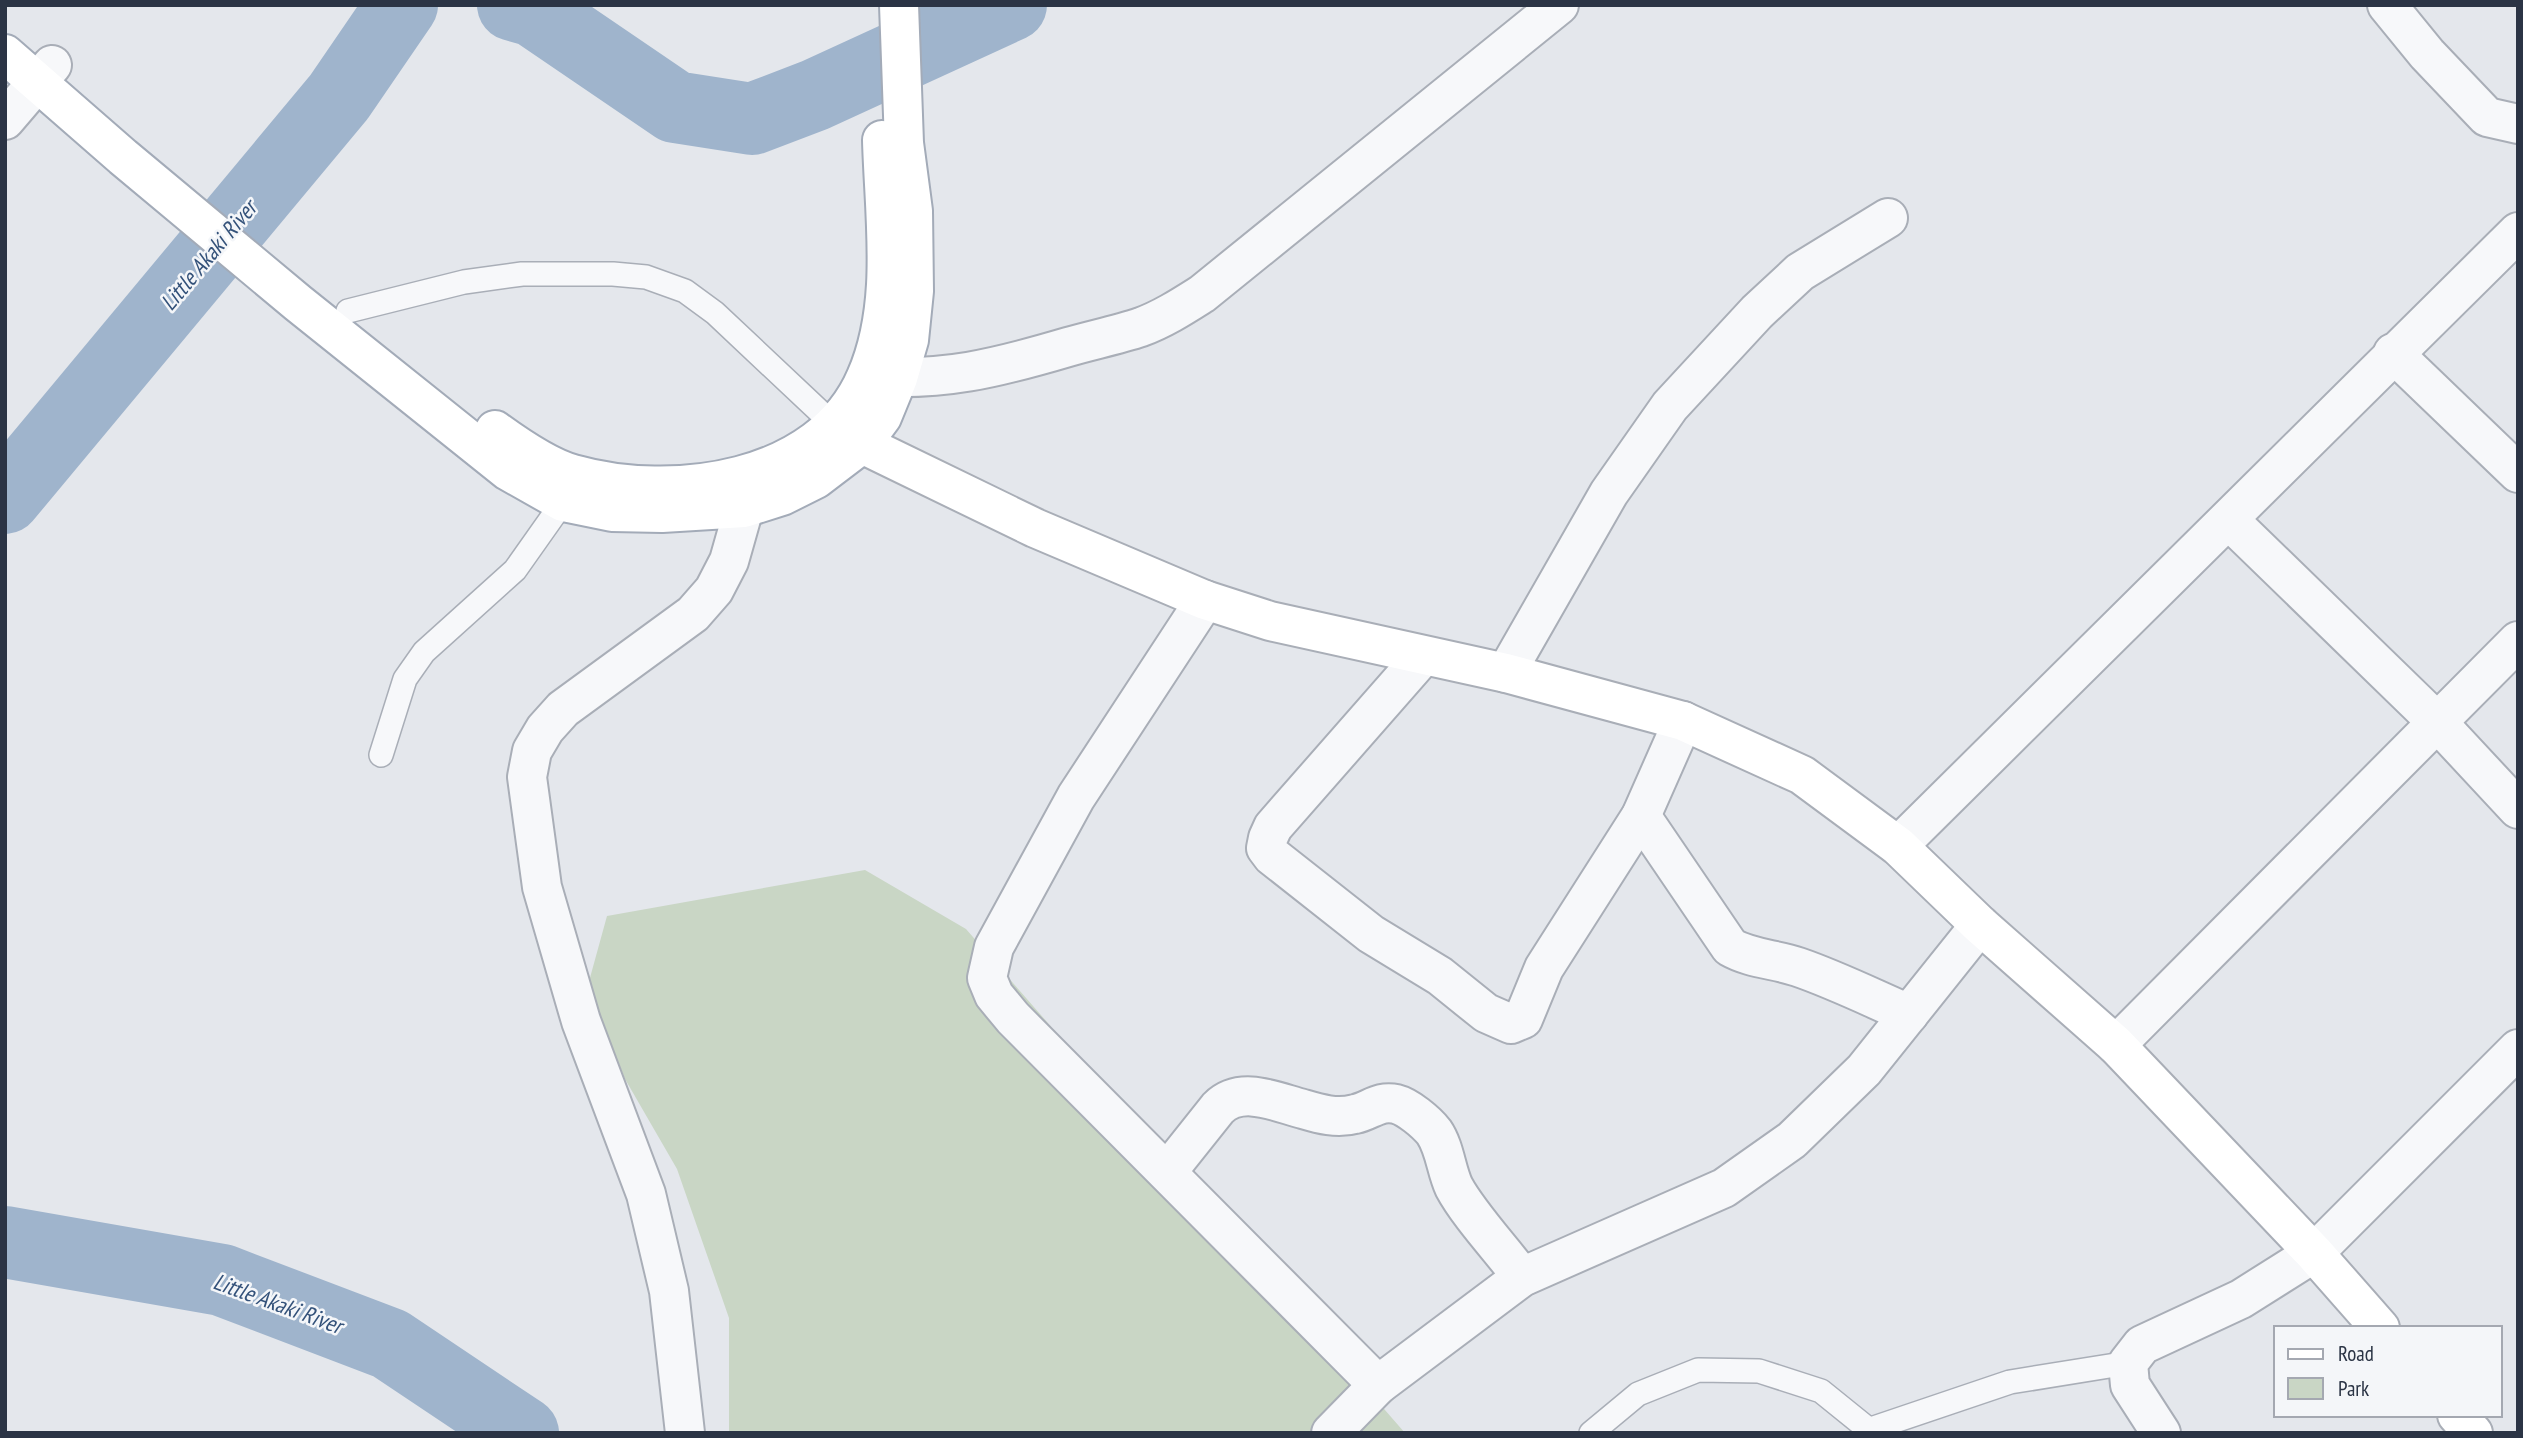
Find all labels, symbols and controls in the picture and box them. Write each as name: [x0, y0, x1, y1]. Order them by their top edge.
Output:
water label: Little Akaki River: [154, 191, 265, 316]
water label: Little Akaki River: [210, 1266, 350, 1341]
legend: [2274, 1326, 2502, 1417]
text: Road: [2338, 1340, 2374, 1367]
text: Park: [2338, 1375, 2369, 1402]

